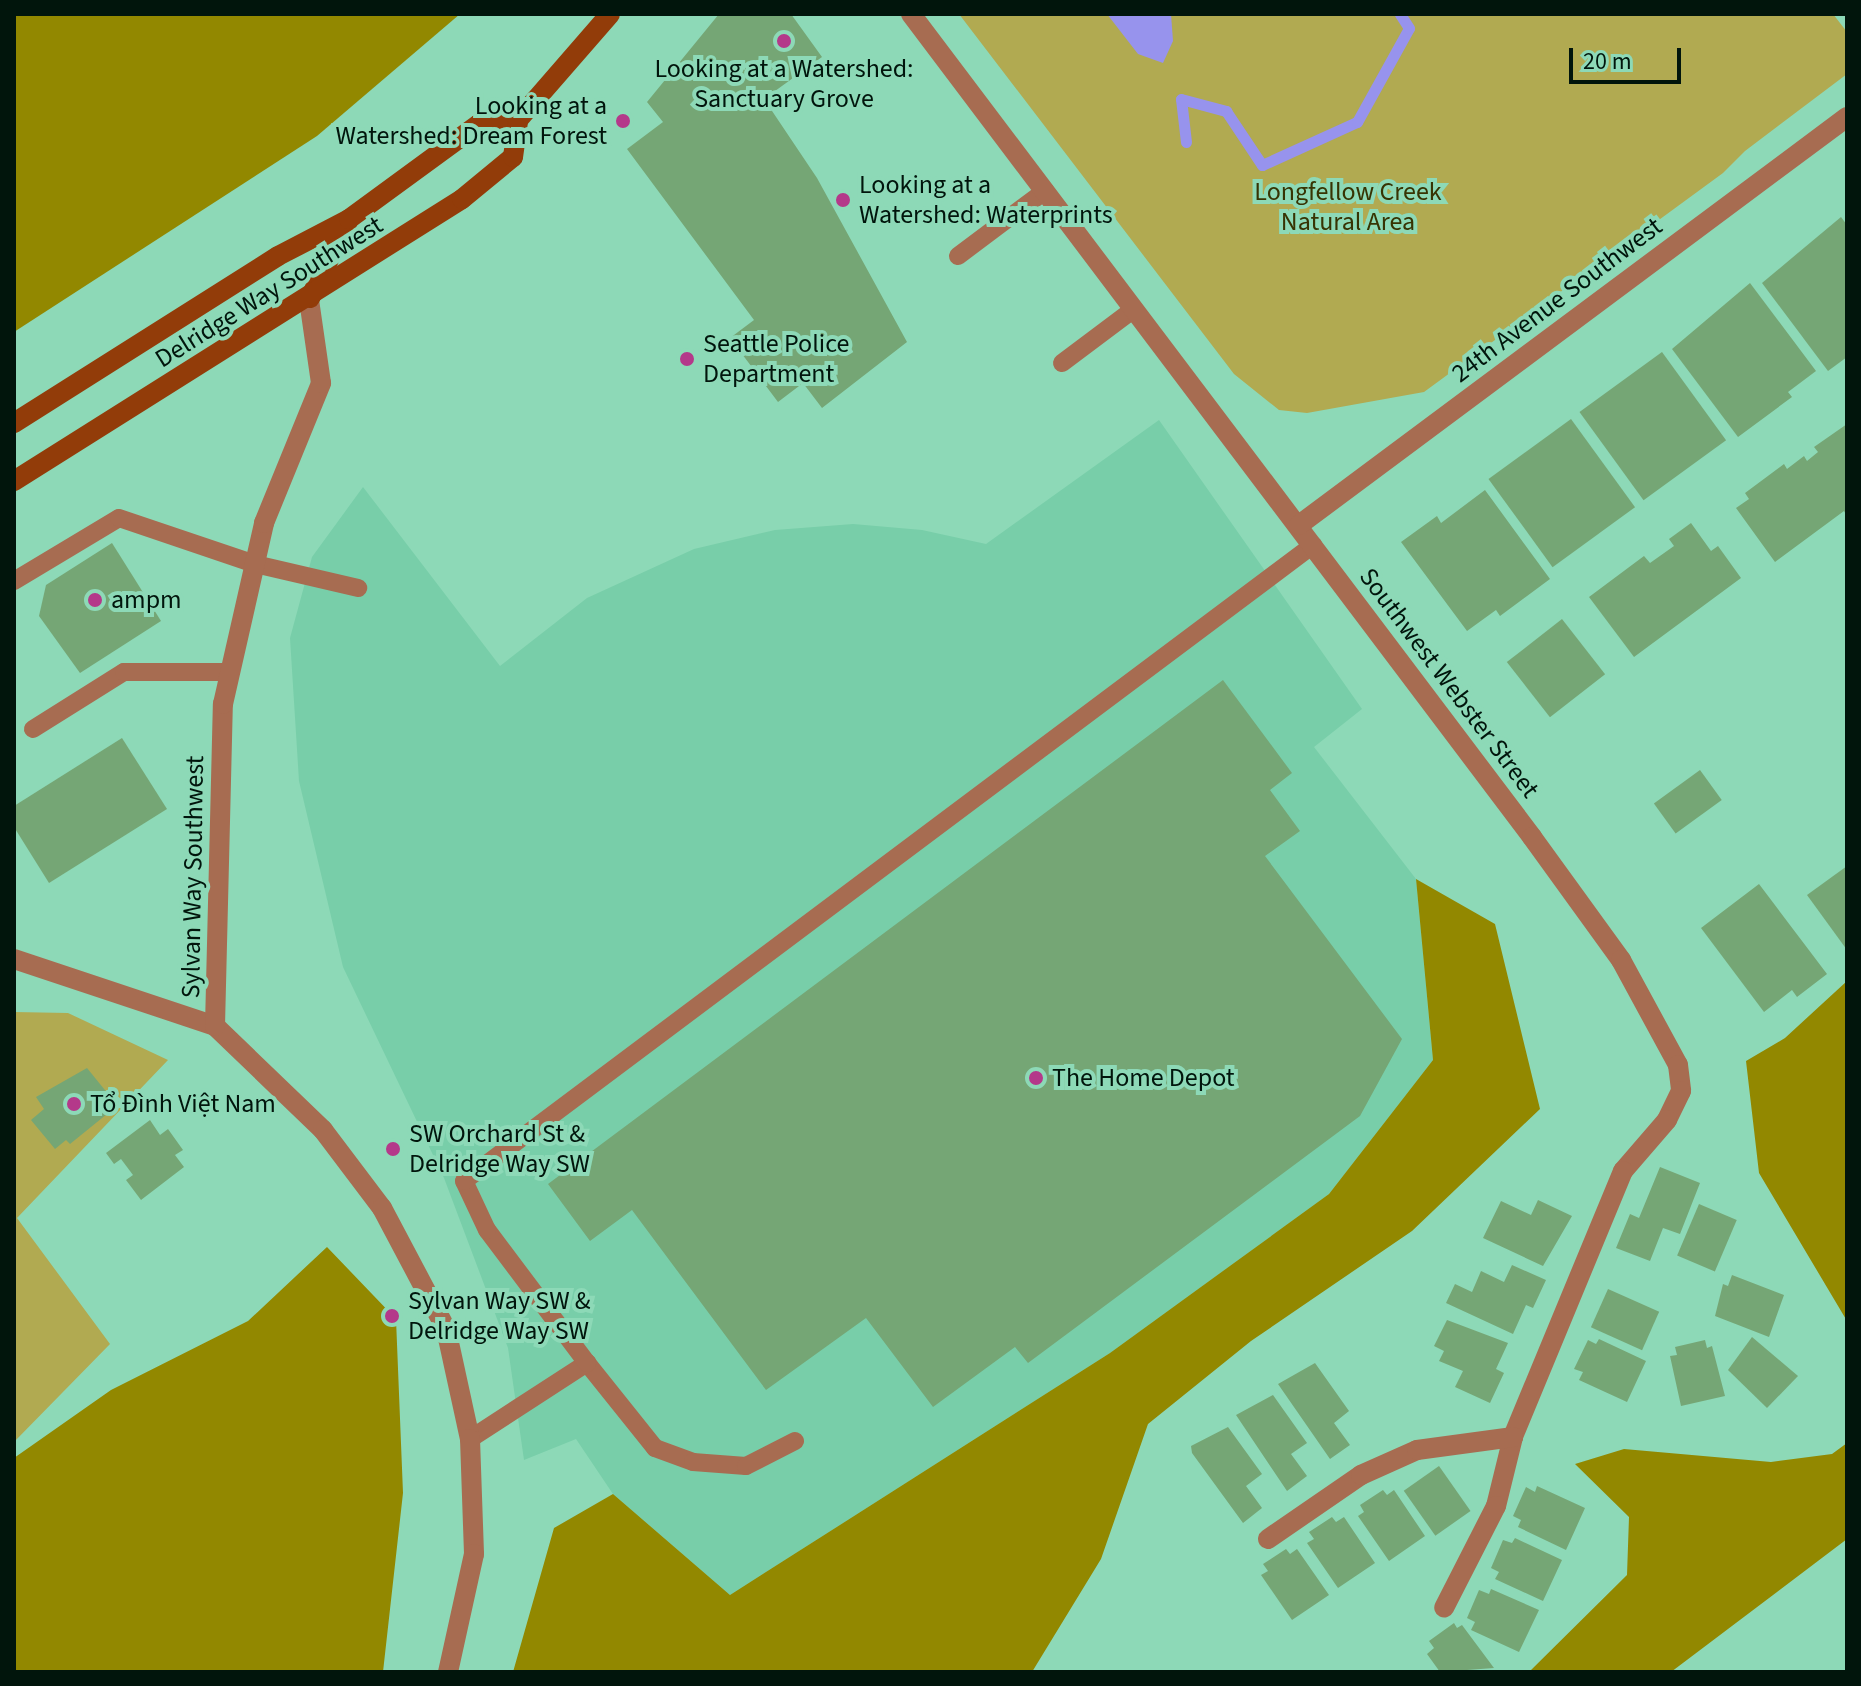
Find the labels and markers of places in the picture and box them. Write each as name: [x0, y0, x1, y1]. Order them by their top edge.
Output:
marker: Looking at a Watershed: Sanctuary Grove: [775, 32, 793, 50]
place label: Looking at a Watershed: Sanctuary Grove: [654, 53, 914, 114]
place label: Looking at a Watershed: Dream Forest: [335, 90, 607, 152]
marker: Looking at a Watershed: Dream Forest: [614, 112, 632, 130]
place label: Looking at a Watershed: Waterprints: [859, 169, 1113, 230]
marker: Looking at a Watershed: Waterprints: [834, 191, 852, 209]
place label: Seattle Police Department: [703, 328, 849, 390]
marker: Seattle Police Department: [678, 350, 696, 368]
place label: ampm: [111, 584, 182, 616]
marker: ampm: [86, 591, 104, 609]
place label: The Home Depot: [1052, 1062, 1235, 1094]
marker: The Home Depot: [1027, 1069, 1045, 1087]
place label: Tổ Đình Việt Nam: [90, 1088, 276, 1120]
marker: Tổ Đình Việt Nam: [65, 1095, 83, 1113]
place label: SW Orchard St & Delridge Way SW: [409, 1118, 590, 1180]
marker: SW Orchard St & Delridge Way SW: [384, 1140, 402, 1158]
place label: Sylvan Way SW & Delridge Way SW: [408, 1285, 591, 1346]
marker: Sylvan Way SW & Delridge Way SW: [383, 1307, 401, 1325]

